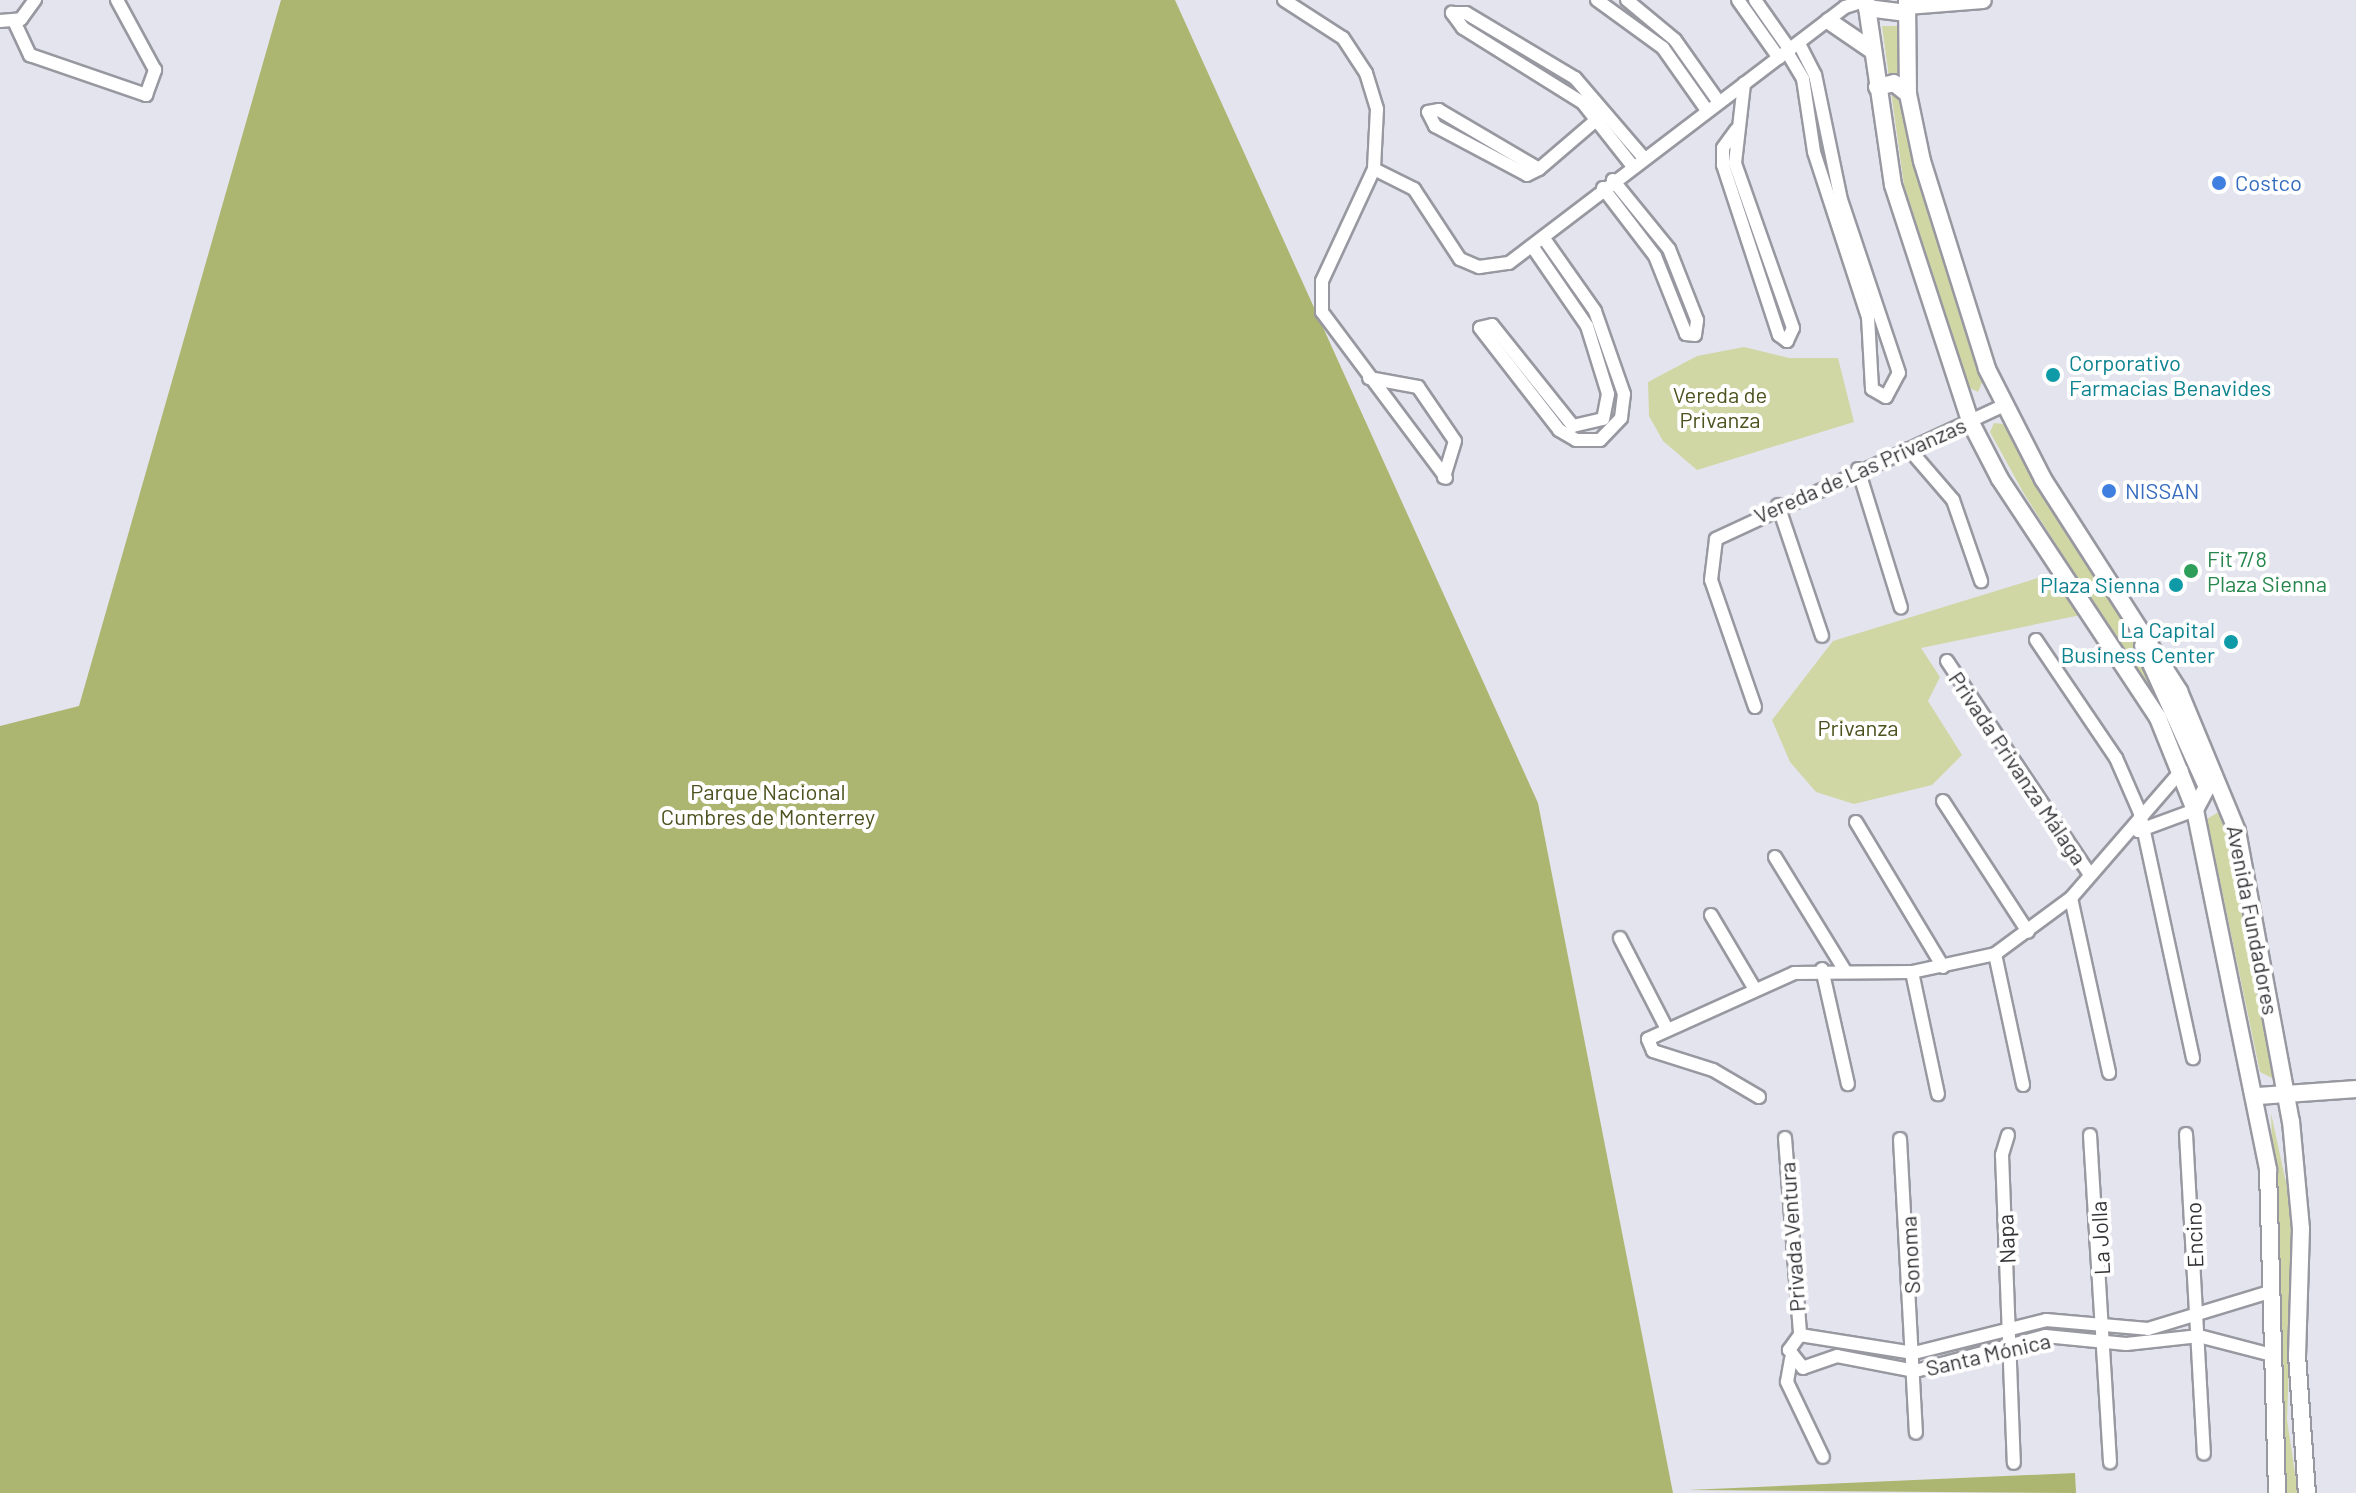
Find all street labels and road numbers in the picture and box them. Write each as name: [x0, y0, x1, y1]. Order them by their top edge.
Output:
street label: Vereda de Las Privanzas: [1750, 411, 1970, 529]
street label: Privada Privanza Málaga: [1943, 666, 2093, 870]
street label: Avenida Fundadores: [2222, 823, 2284, 1017]
street label: Privada Ventura: [1774, 1161, 1810, 1313]
street label: La Jolla: [2085, 1200, 2115, 1276]
street label: Encino: [2180, 1202, 2208, 1268]
street label: Napa: [1992, 1214, 2020, 1264]
street label: Sonoma: [1895, 1215, 1925, 1295]
street label: Santa Mónica: [1923, 1327, 2053, 1381]

